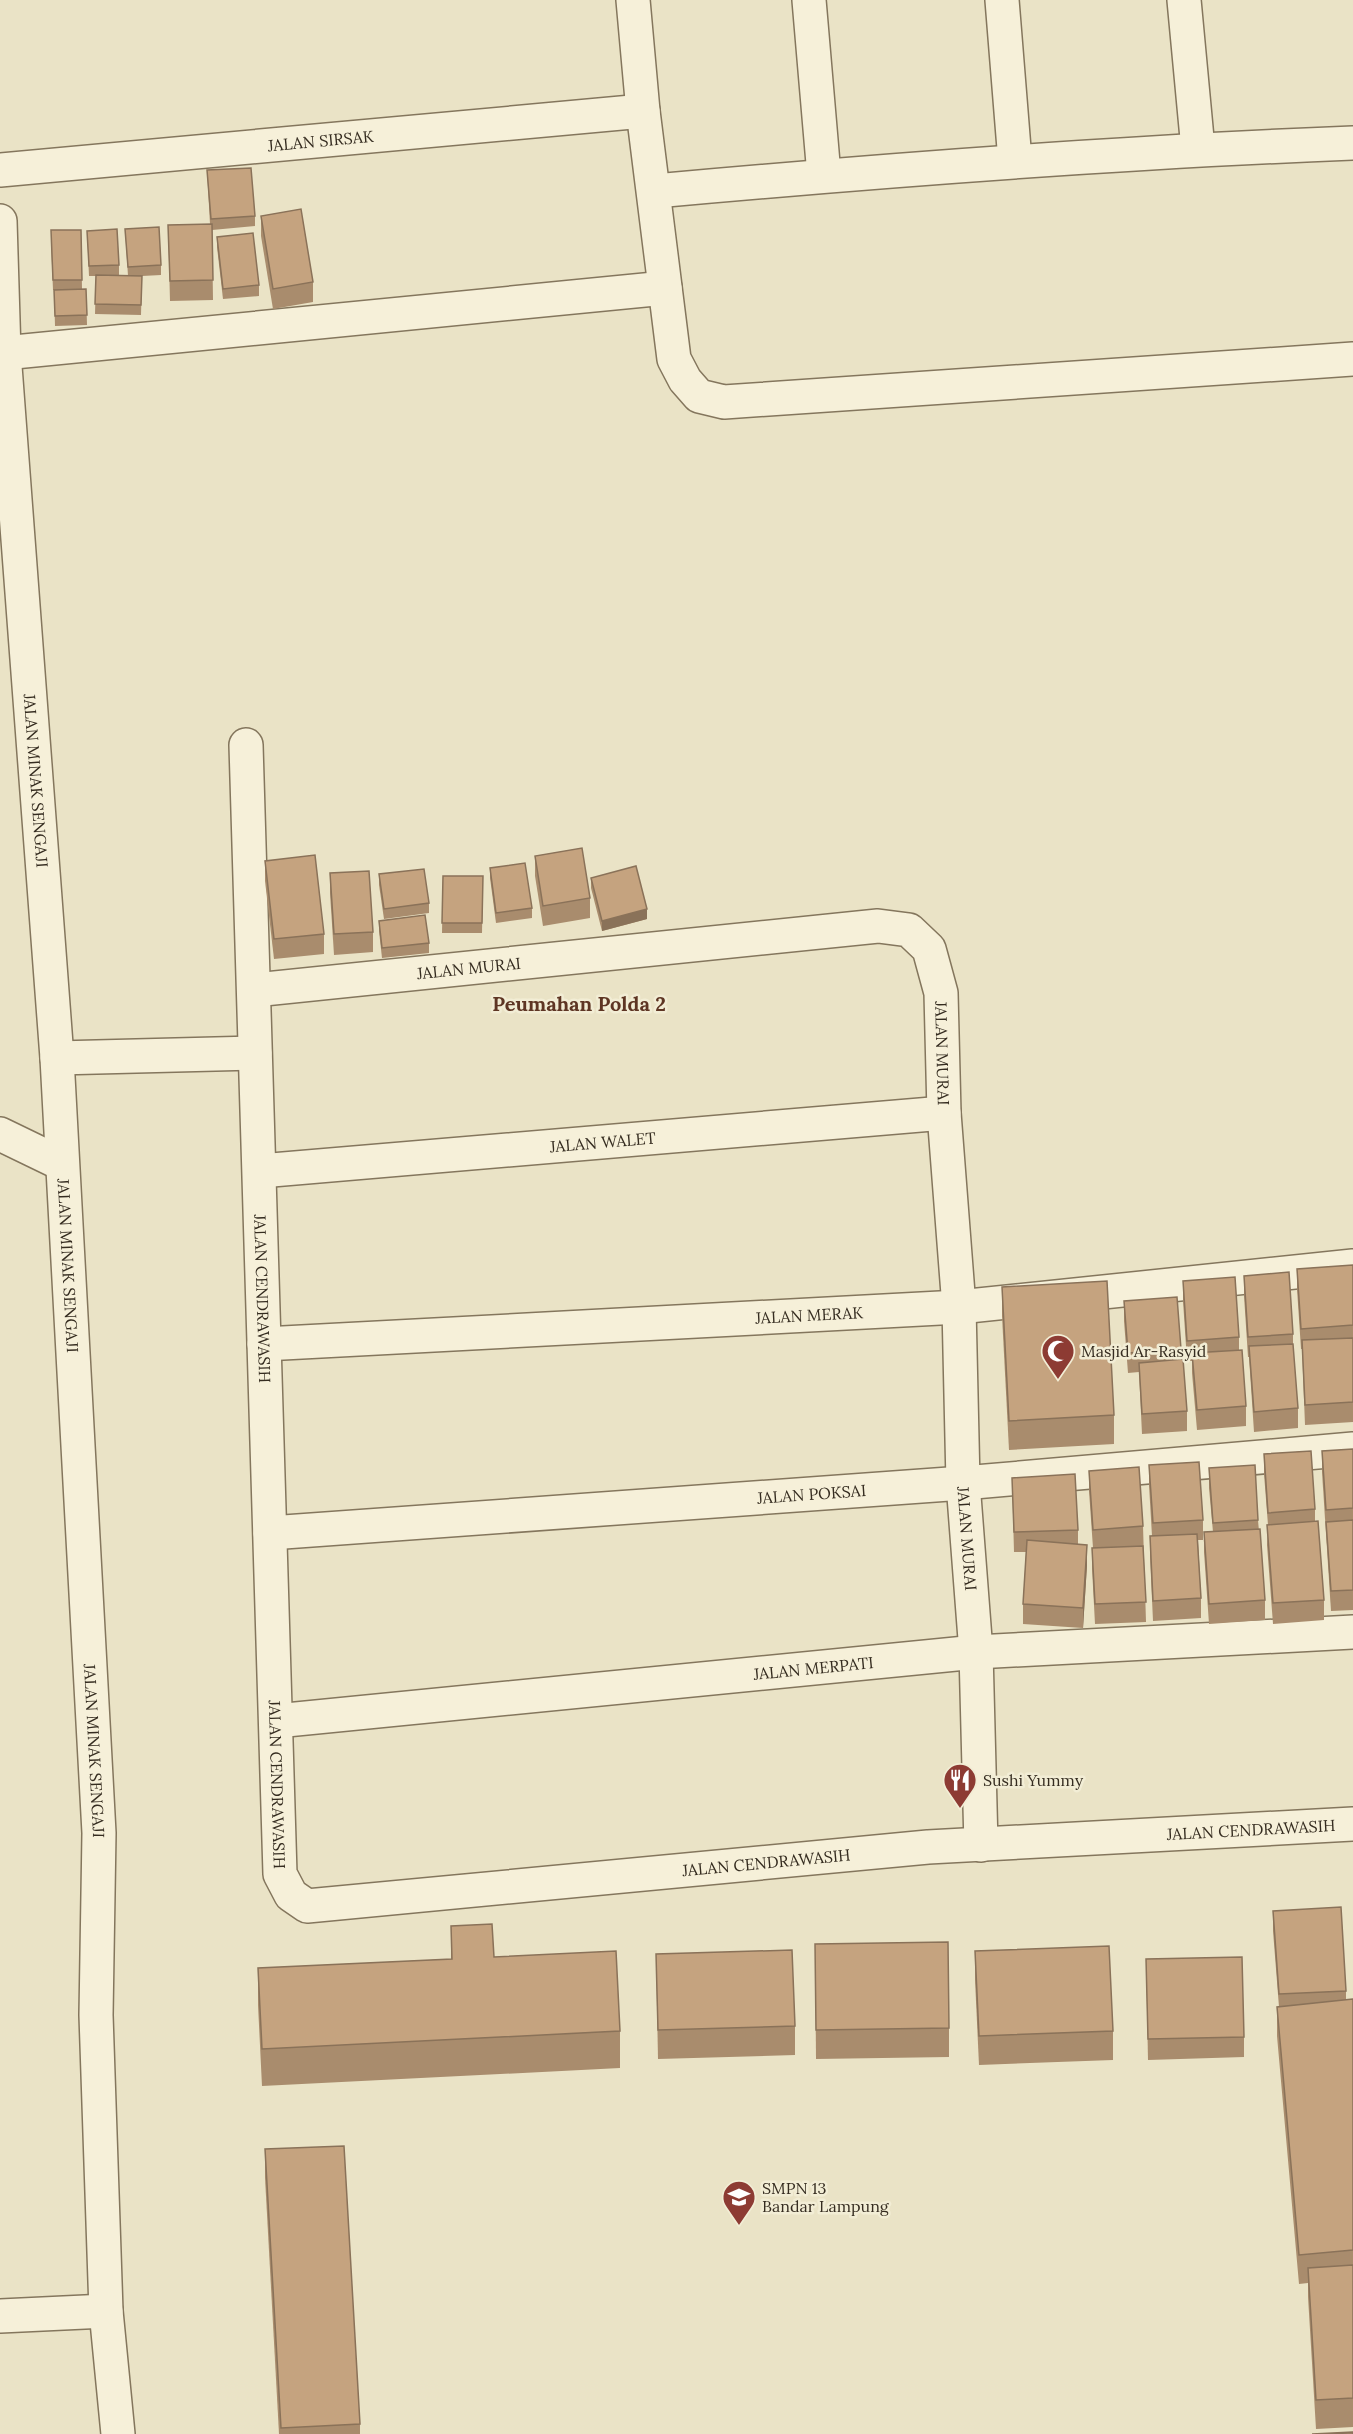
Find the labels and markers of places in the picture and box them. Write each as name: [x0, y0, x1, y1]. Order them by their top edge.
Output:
mosque icon: Masjid Ar-Rasyid: [1040, 1333, 1076, 1380]
place label: Masjid Ar-Rasyid: [1081, 1341, 1207, 1361]
restaurant icon: Sushi Yummy: [942, 1762, 978, 1809]
place label: Sushi Yummy: [983, 1770, 1084, 1790]
place label: SMPN 13 Bandar Lampung: [762, 2178, 890, 2216]
school or university icon: SMPN 13 Bandar Lampung: [721, 2179, 757, 2226]

